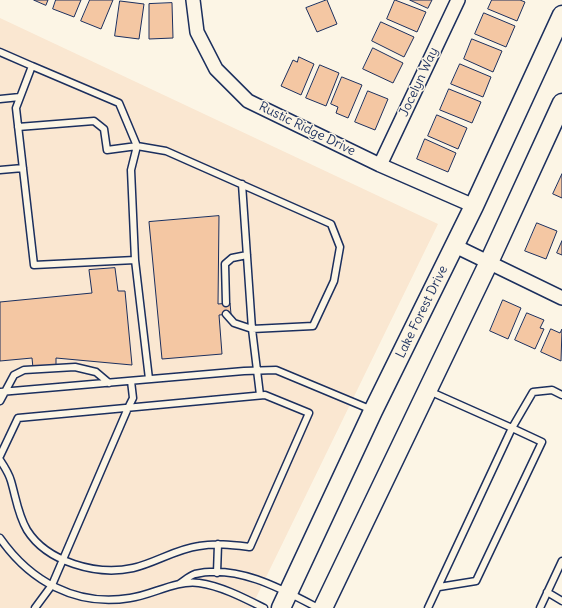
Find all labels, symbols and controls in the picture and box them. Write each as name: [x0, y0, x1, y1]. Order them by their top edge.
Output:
street label: Jocelyn Way: [396, 45, 442, 119]
street label: Rustic Ridge Drive: [256, 99, 358, 159]
street label: Lake Forest Drive: [393, 263, 451, 361]

